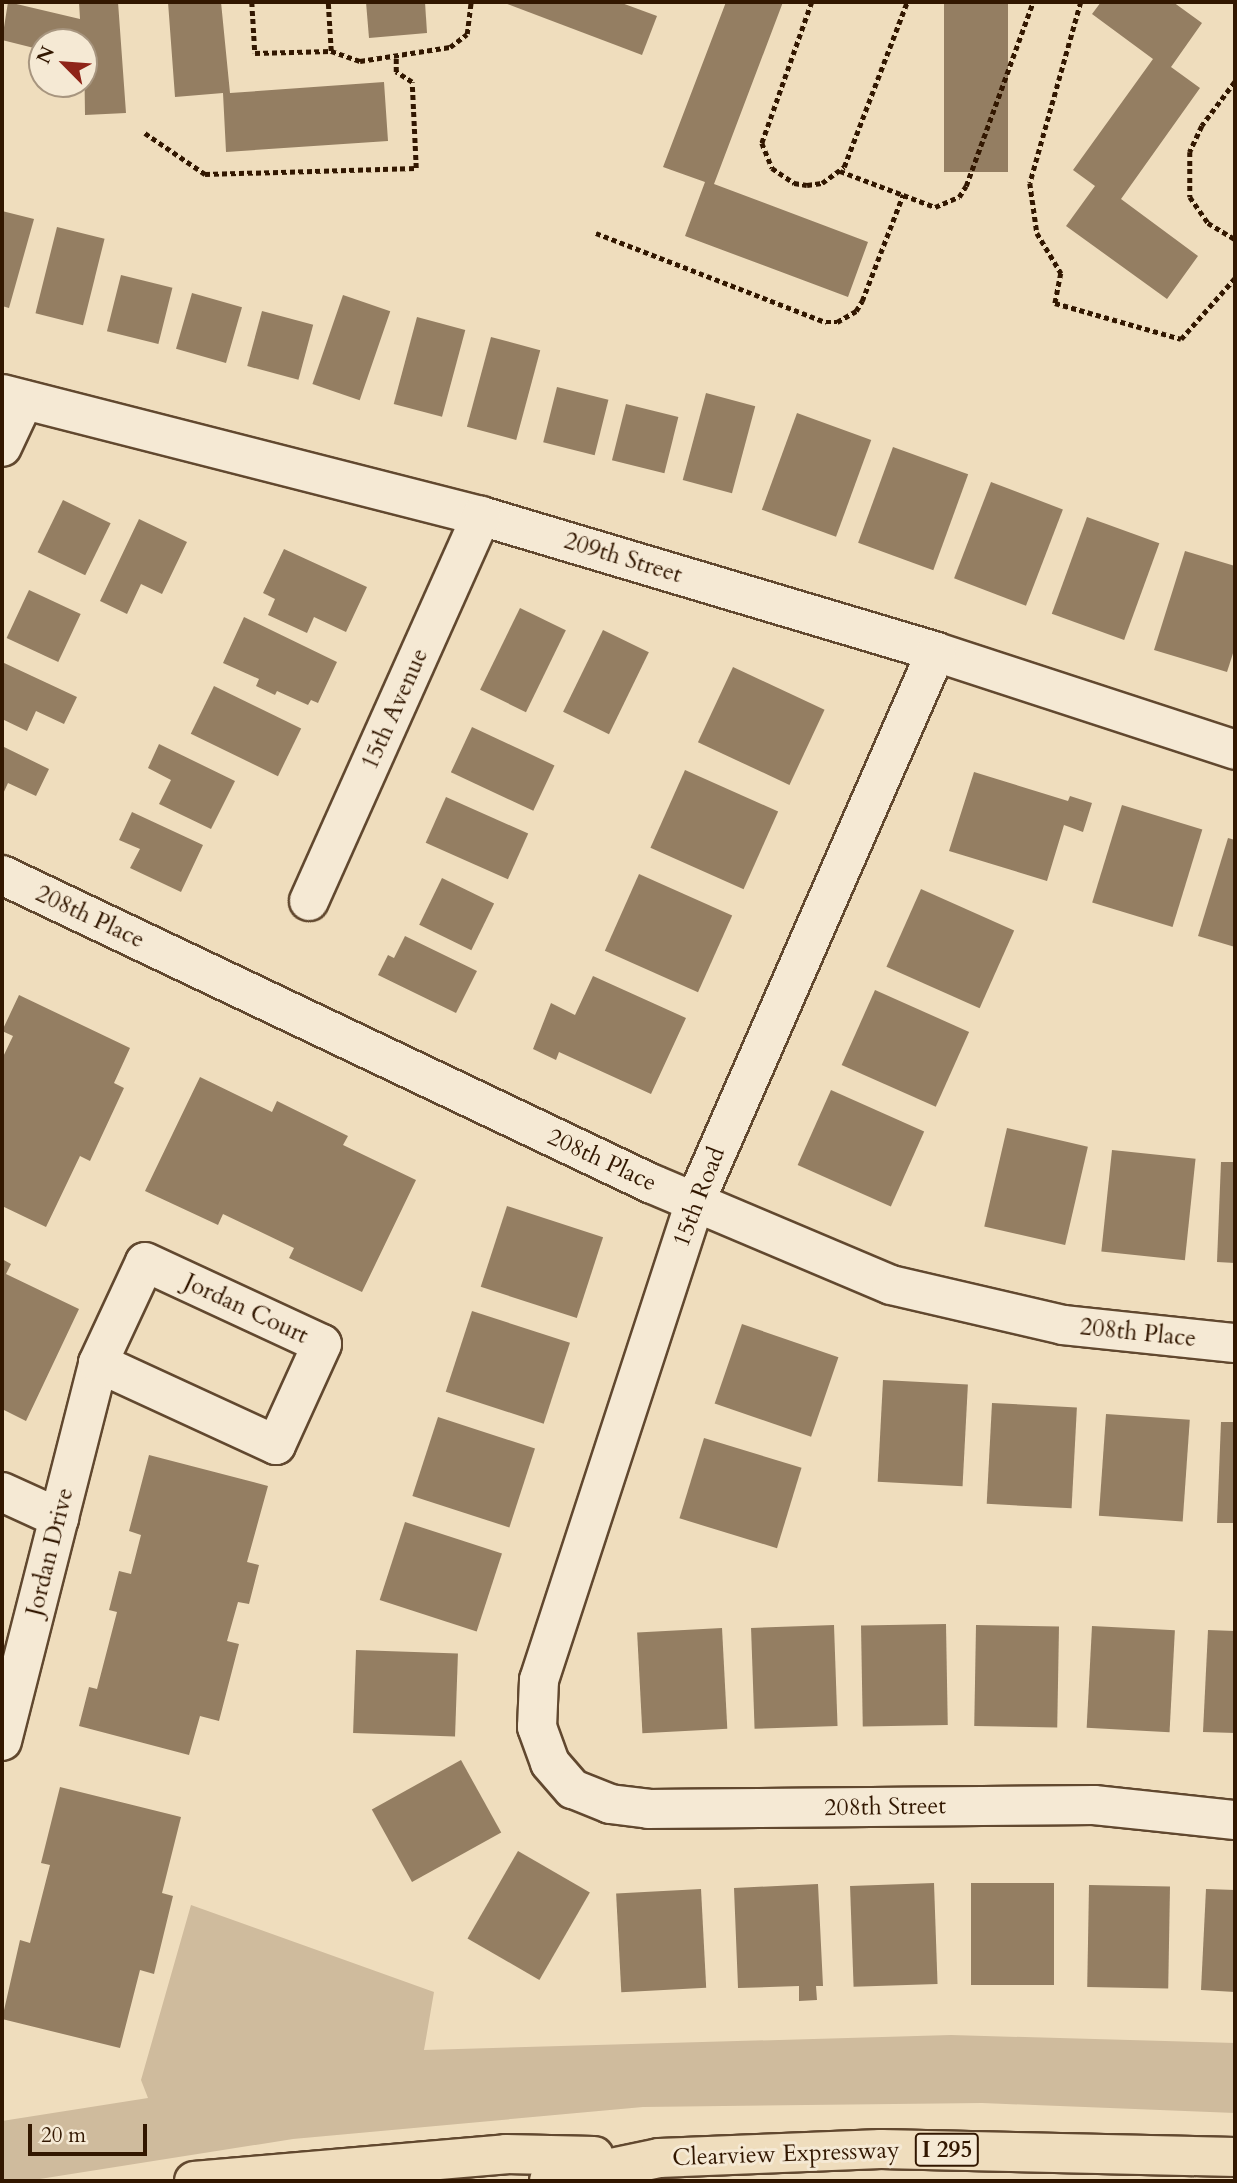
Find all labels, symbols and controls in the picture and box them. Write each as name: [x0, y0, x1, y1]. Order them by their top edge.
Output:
north arrow: [28, 28, 98, 98]
text: N: [31, 42, 61, 68]
street label: 209th Street: [561, 526, 685, 590]
street label: 15th Avenue: [355, 644, 435, 774]
street label: 208th Place: [31, 879, 149, 955]
street label: 208th Place: [543, 1122, 661, 1198]
street label: 15th Road: [667, 1143, 731, 1251]
street label: Jordan Court: [179, 1268, 313, 1350]
street label: 208th Place: [1079, 1313, 1197, 1353]
street label: Jordan Drive: [20, 1485, 80, 1619]
street label: 208th Street: [824, 1792, 946, 1822]
scale bar: [32, 2110, 150, 2154]
text: 20 m: [41, 2121, 86, 2150]
road number: I 295: [914, 2130, 980, 2170]
street label: Clearview Expressway: [672, 2136, 900, 2172]

